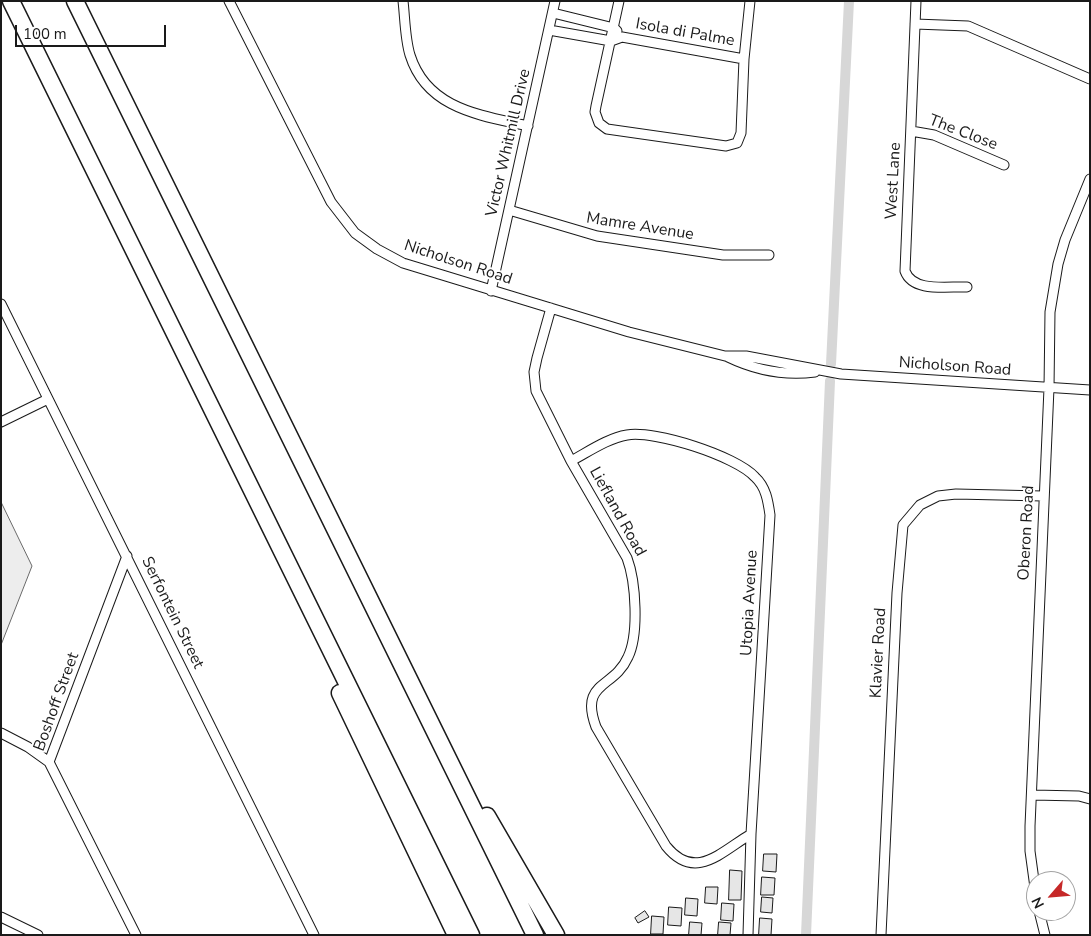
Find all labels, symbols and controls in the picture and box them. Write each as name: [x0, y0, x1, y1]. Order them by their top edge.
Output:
scale bar: [18, 15, 169, 47]
street label: Isola di Palme: [634, 15, 736, 51]
text: 100 m: [23, 24, 67, 44]
street label: Victor Whitmill Drive: [483, 67, 535, 219]
street label: The Close: [926, 111, 1000, 155]
street label: West Lane: [882, 142, 906, 220]
street label: Mamre Avenue: [585, 209, 695, 245]
street label: Nicholson Road: [401, 236, 515, 290]
street label: Nicholson Road: [898, 353, 1012, 381]
street label: Liefland Road: [585, 464, 649, 560]
street label: Oberon Road: [1015, 485, 1039, 581]
street label: Utopia Avenue: [738, 549, 762, 657]
street label: Serfontein Street: [137, 554, 207, 672]
street label: Klavier Road: [867, 607, 891, 699]
street label: Boshoff Street: [30, 650, 84, 754]
north arrow: [1026, 871, 1076, 921]
text: N: [1027, 894, 1049, 912]

